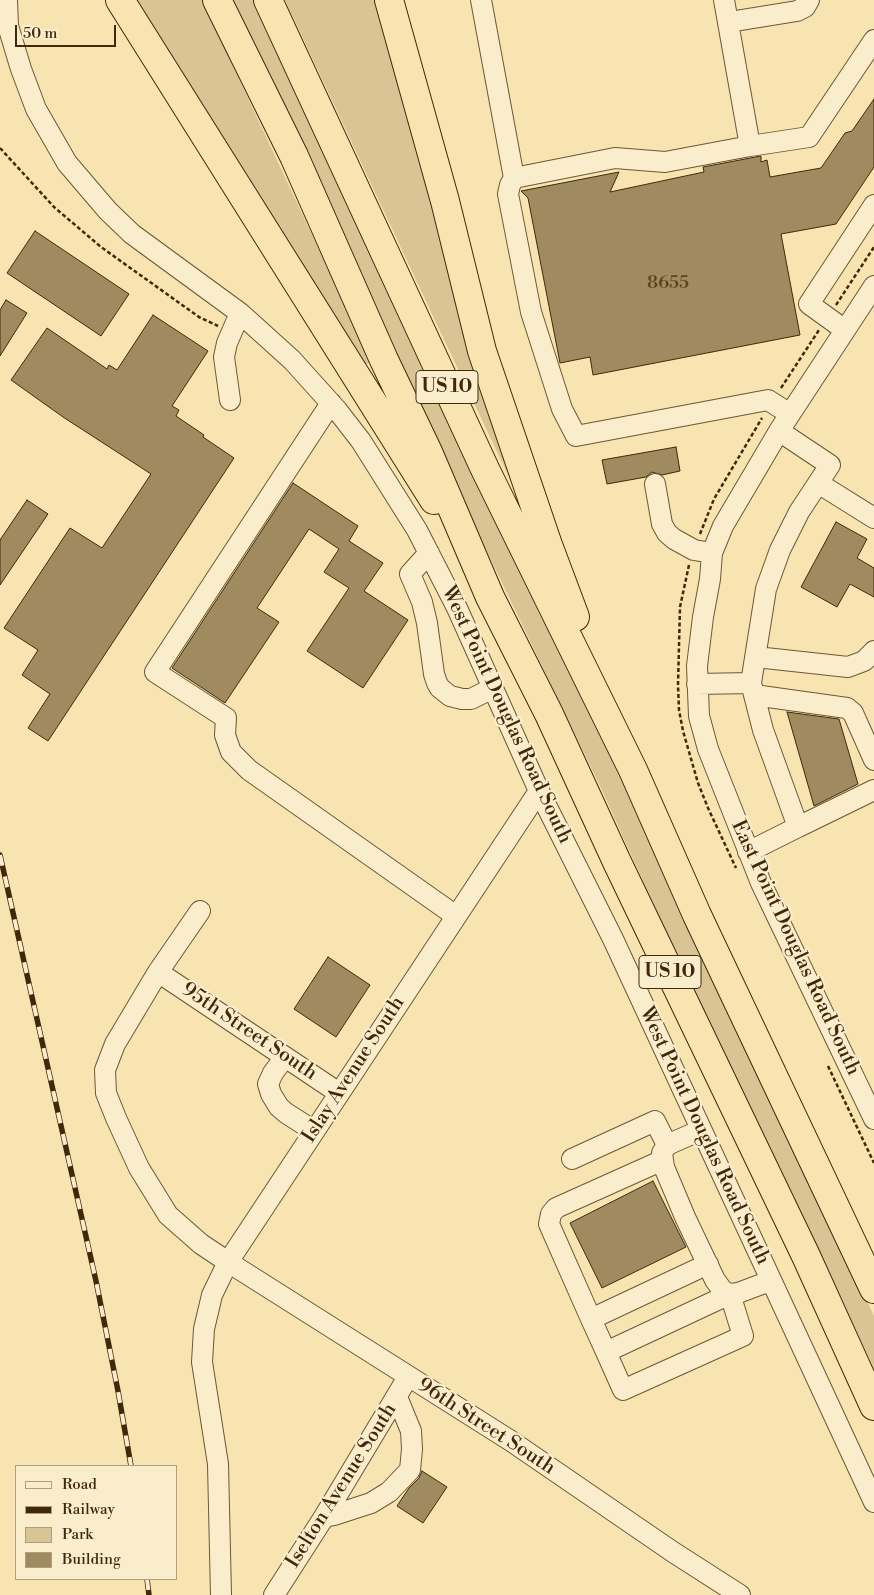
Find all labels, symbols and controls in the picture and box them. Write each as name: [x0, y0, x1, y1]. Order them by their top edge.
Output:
scale bar: [18, 15, 119, 47]
text: 50 m: [23, 24, 57, 43]
house number: 8655: [647, 273, 689, 295]
road number: US 10: [416, 371, 478, 404]
street label: West Point Douglas Road South: [436, 582, 576, 848]
street label: East Point Douglas Road South: [725, 817, 865, 1079]
road number: US 10: [639, 956, 701, 989]
street label: 95th Street South: [177, 978, 321, 1086]
street label: Islay Avenue South: [298, 992, 410, 1148]
street label: West Point Douglas Road South: [634, 1003, 774, 1269]
street label: 96th Street South: [413, 1374, 559, 1480]
street label: Iselton Avenue South: [282, 1399, 402, 1573]
legend: [15, 1465, 178, 1580]
text: Road: [62, 1475, 97, 1494]
text: Railway: [62, 1500, 115, 1519]
text: Park: [62, 1525, 93, 1544]
text: Building: [62, 1550, 121, 1569]

